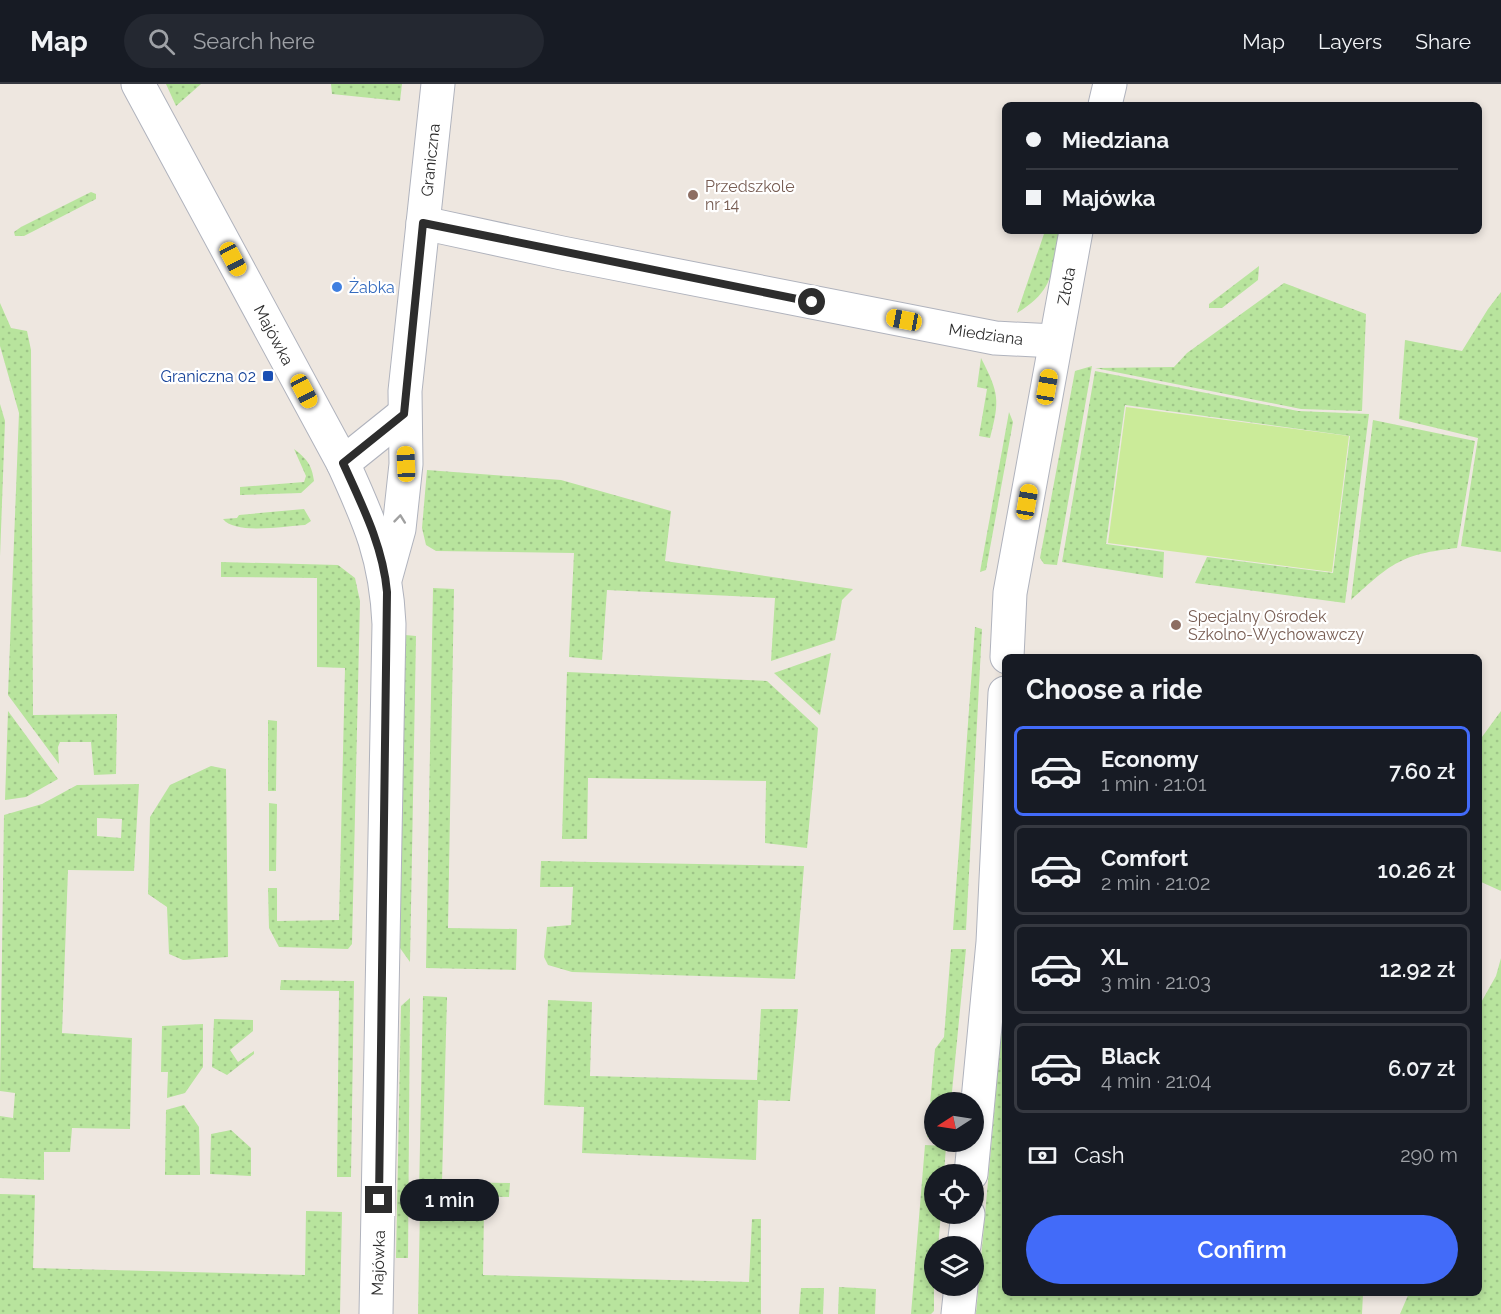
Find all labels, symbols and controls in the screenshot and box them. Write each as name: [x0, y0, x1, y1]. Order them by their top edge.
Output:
search box: [124, 14, 544, 68]
text: Map: [30, 25, 88, 58]
icon: search: [145, 25, 178, 58]
text: Search here: [193, 28, 315, 54]
text: Map: [1242, 29, 1285, 54]
text: Layers: [1318, 29, 1382, 54]
text: Share: [1415, 29, 1471, 54]
street label: Graniczna: [417, 123, 444, 197]
text: Miedziana: [1062, 127, 1169, 153]
place label: Przedszkole nr 14: [705, 177, 795, 214]
text: Majówka: [1062, 185, 1155, 211]
marker: Przedszkole nr 14: [686, 188, 700, 202]
car: [217, 239, 249, 279]
street label: Złota: [1054, 266, 1079, 307]
place label: Żabka: [349, 277, 395, 297]
marker: Żabka: [330, 280, 344, 294]
route start: [798, 288, 825, 315]
street label: Majówka: [250, 302, 297, 369]
car: [885, 308, 923, 332]
street label: Miedziana: [947, 320, 1024, 349]
place label: Graniczna 02: [161, 367, 256, 386]
car: [1035, 368, 1059, 406]
marker: Graniczna 02: [261, 369, 275, 383]
car: [288, 371, 320, 411]
car: [396, 446, 416, 482]
car: [1015, 483, 1039, 521]
one-way arrow: [393, 515, 406, 524]
place label: Specjalny Ośrodek Szkolno-Wychowawczy: [1188, 607, 1364, 644]
marker: Specjalny Ośrodek Szkolno-Wychowawczy: [1169, 618, 1183, 632]
text: Choose a ride: [1026, 674, 1202, 705]
icon: car: [1029, 744, 1083, 798]
text: Economy: [1101, 746, 1199, 772]
text: 7.60 zł: [1389, 758, 1455, 784]
text: 1 min · 21:01: [1101, 772, 1207, 796]
icon: car: [1029, 843, 1083, 897]
text: Comfort: [1101, 845, 1188, 871]
text: 10.26 zł: [1378, 857, 1455, 883]
text: 2 min · 21:02: [1101, 871, 1210, 895]
icon: car: [1029, 942, 1083, 996]
text: XL: [1101, 944, 1128, 970]
text: 12.92 zł: [1379, 956, 1455, 982]
text: 3 min · 21:03: [1101, 970, 1211, 994]
icon: car: [1029, 1041, 1083, 1095]
text: Black: [1101, 1043, 1160, 1069]
text: 6.07 zł: [1388, 1055, 1455, 1081]
text: 4 min · 21:04: [1101, 1069, 1211, 1093]
north arrow: [924, 1092, 984, 1152]
map controls: [924, 1092, 984, 1296]
icon: cash: [1026, 1139, 1059, 1172]
text: Cash: [1074, 1142, 1125, 1168]
text: 290 m: [1400, 1143, 1458, 1167]
button: locate: [924, 1164, 984, 1224]
callout: 1 min: [400, 1179, 499, 1221]
route end: [365, 1186, 392, 1213]
text: 1 min: [425, 1188, 474, 1212]
button: Confirm: [1026, 1215, 1458, 1284]
street label: Majówka: [368, 1230, 389, 1296]
button: layers: [924, 1236, 984, 1296]

